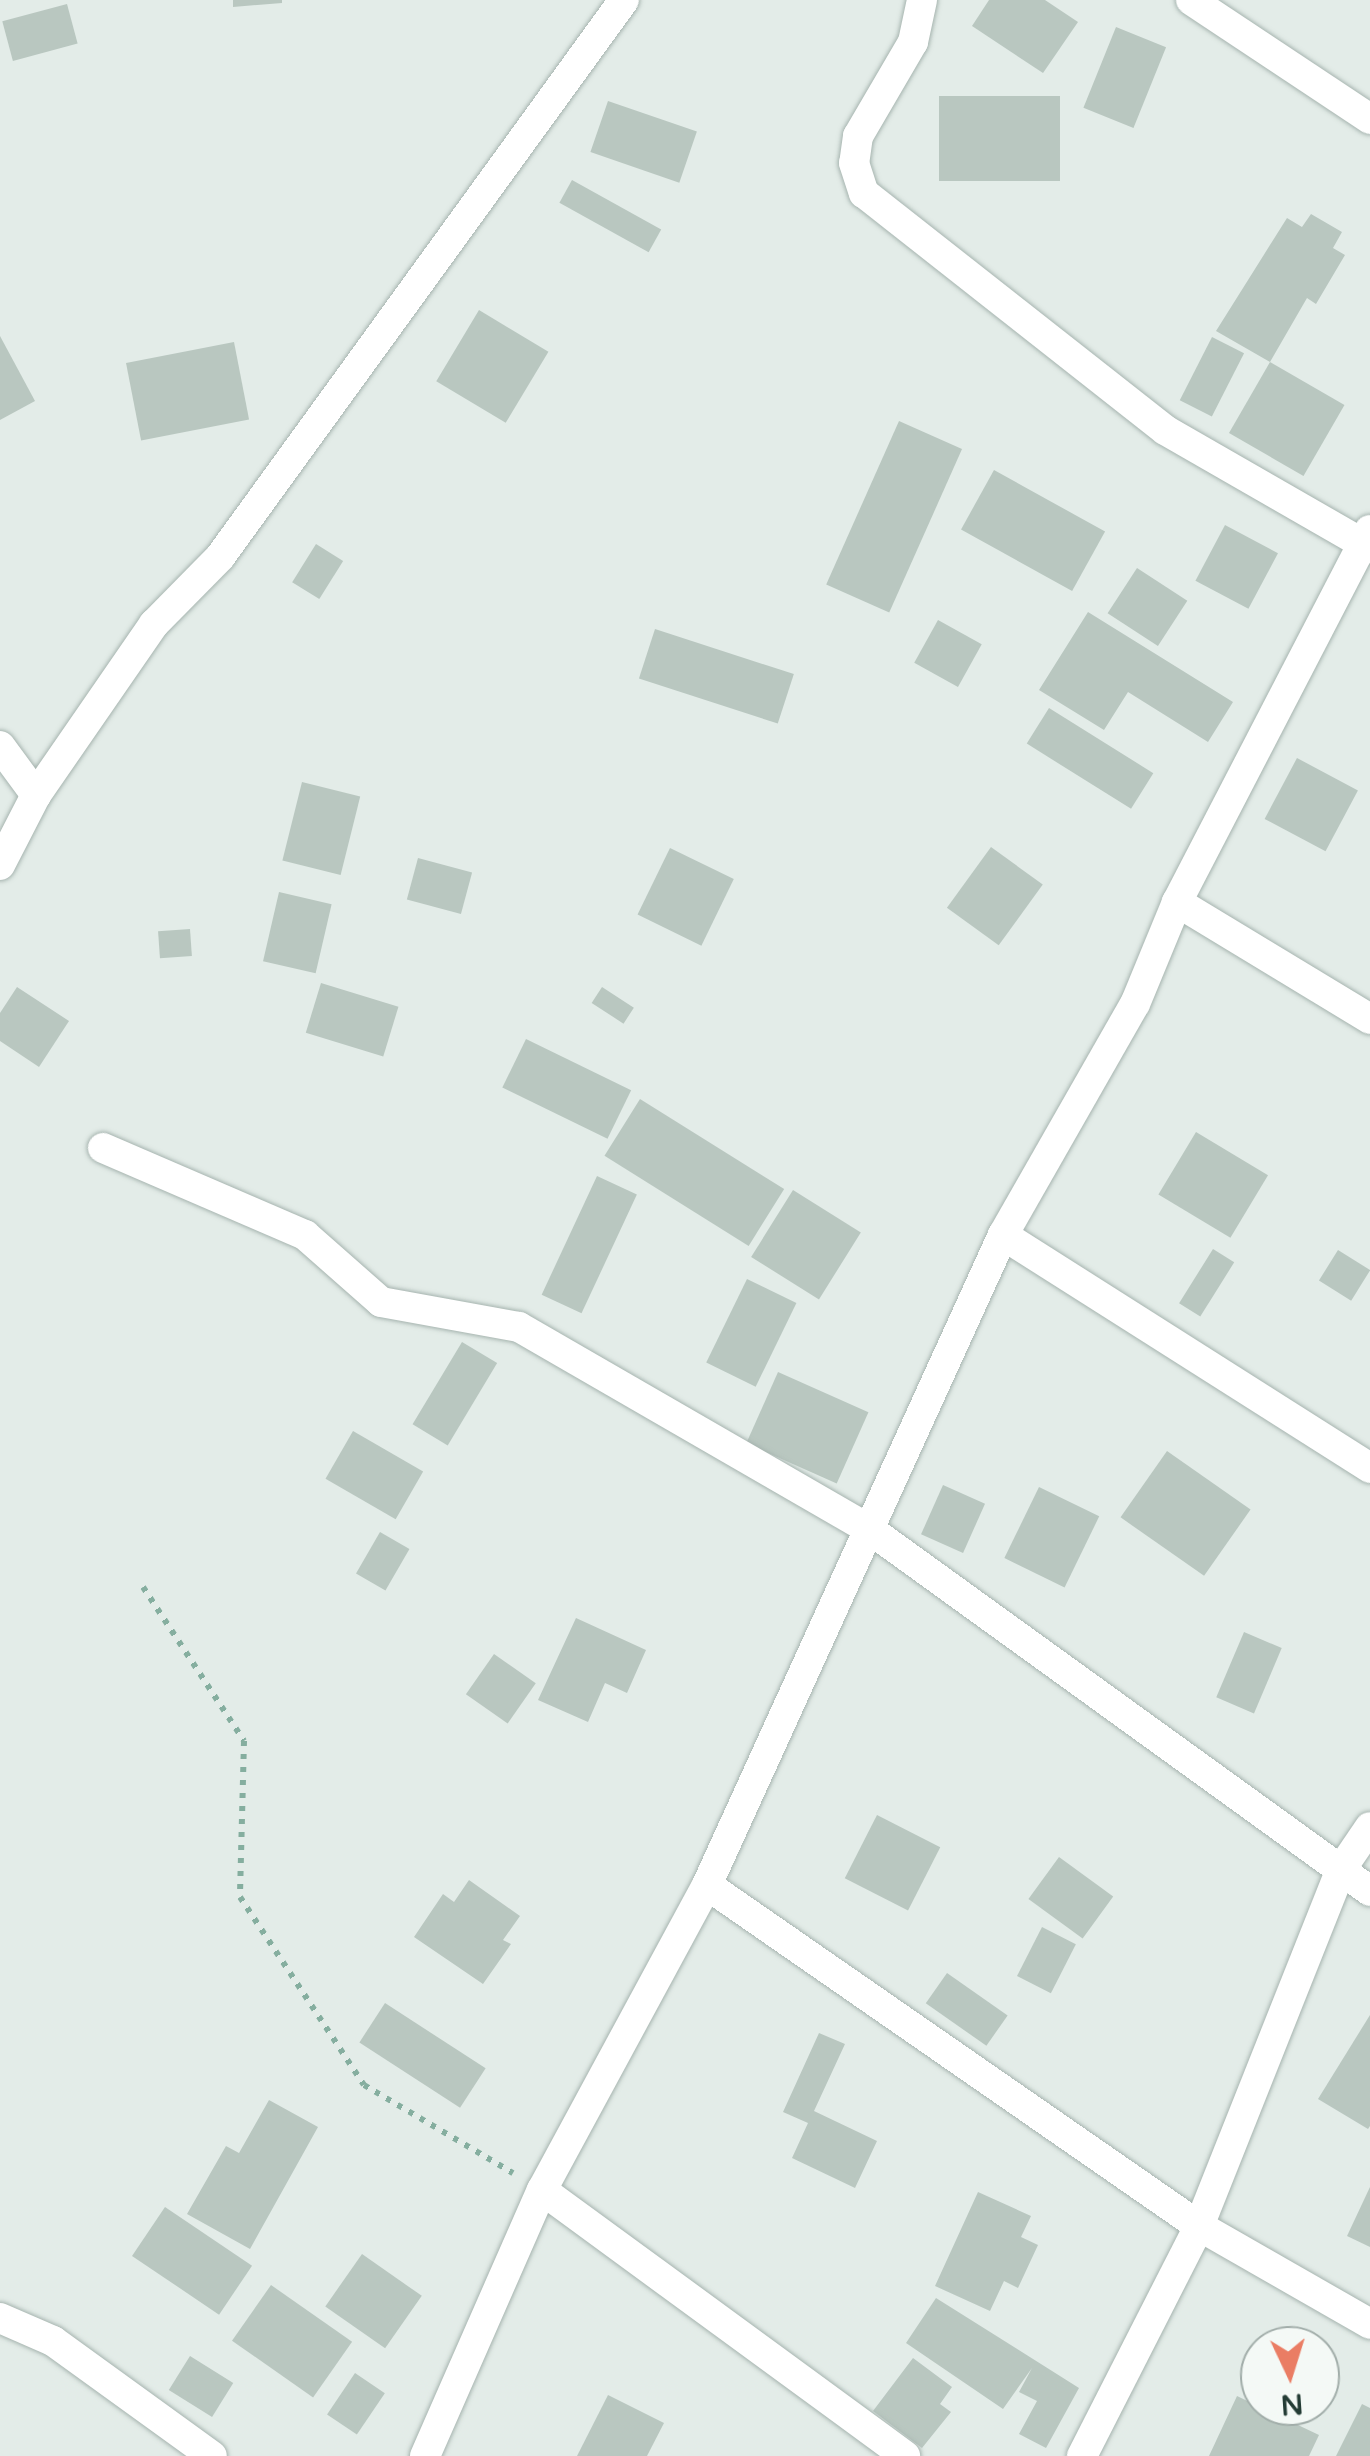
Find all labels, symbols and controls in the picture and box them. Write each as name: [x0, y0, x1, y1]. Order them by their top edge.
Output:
north arrow: [1240, 2326, 1340, 2426]
text: N: [1280, 2386, 1304, 2422]

